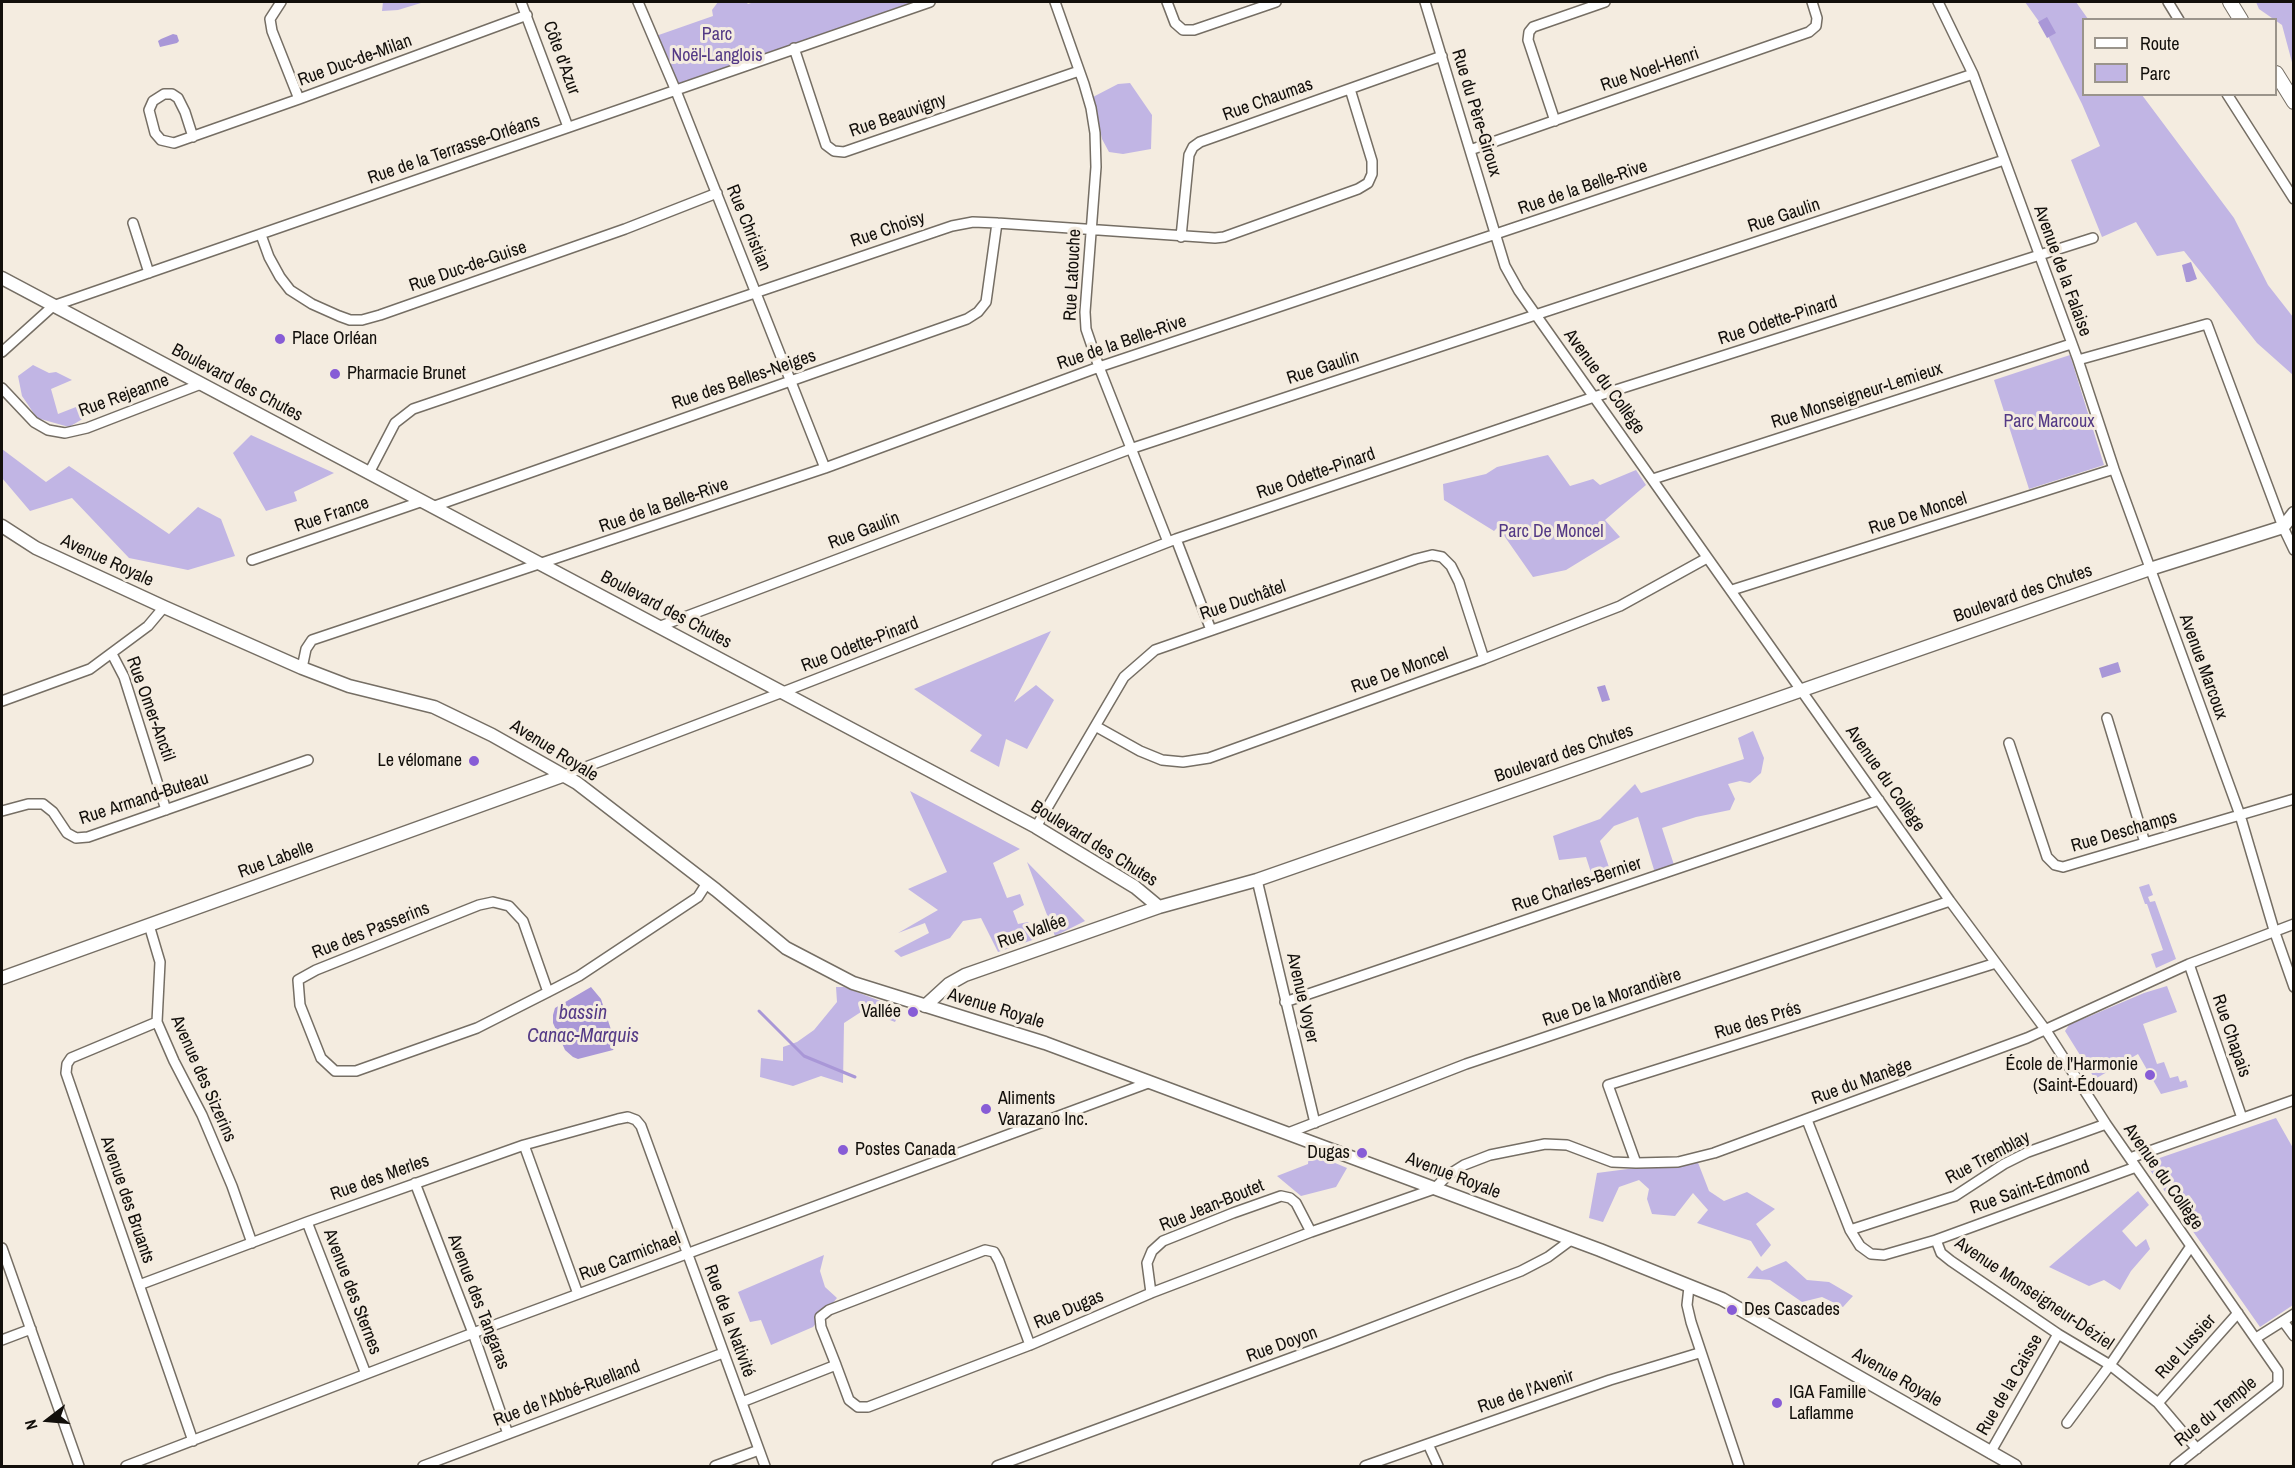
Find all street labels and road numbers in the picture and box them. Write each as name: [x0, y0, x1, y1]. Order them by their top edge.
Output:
street label: Côte d'Azur: [538, 18, 584, 98]
street label: Rue Duc-de-Milan: [295, 30, 415, 92]
street label: Rue Noel-Henri: [1598, 43, 1702, 97]
street label: Rue du Père-Giroux: [1446, 47, 1506, 179]
street label: Rue Chaumas: [1220, 74, 1316, 126]
street label: Rue Beauvigny: [847, 89, 949, 143]
street label: Rue de la Terrasse-Orléans: [365, 110, 543, 190]
street label: Rue de la Belle-Rive: [1515, 156, 1651, 220]
street label: Rue Christian: [721, 182, 775, 274]
street label: Rue Gaulin: [1745, 194, 1823, 238]
street label: Avenue de la Falaise: [2028, 203, 2096, 339]
street label: Rue Choisy: [848, 207, 928, 253]
street label: Rue Latouche: [1060, 229, 1086, 321]
street label: Rue Duc-de-Guise: [406, 237, 530, 297]
street label: Rue Odette-Pinard: [1716, 292, 1840, 350]
street label: Rue de la Belle-Rive: [1054, 311, 1190, 375]
street label: Avenue du Collège: [1559, 325, 1649, 439]
street label: Boulevard des Chutes: [168, 339, 306, 427]
street label: Rue des Belles-Neiges: [669, 345, 819, 415]
street label: Rue Gaulin: [1284, 346, 1362, 390]
street label: Rue Monseigneur-Lemieux: [1769, 358, 1945, 434]
street label: Rue Rejeanne: [76, 370, 172, 422]
street label: Rue Odette-Pinard: [1254, 444, 1378, 504]
street label: Rue de la Belle-Rive: [596, 474, 732, 538]
street label: Rue De Moncel: [1866, 488, 1970, 540]
street label: Rue France: [292, 492, 372, 538]
street label: Rue Gaulin: [825, 508, 903, 554]
street label: Avenue Royale: [57, 530, 157, 592]
street label: Boulevard des Chutes: [1951, 560, 2095, 628]
street label: Boulevard des Chutes: [597, 566, 735, 654]
street label: Rue Duchâtel: [1197, 576, 1289, 626]
street label: Avenue Marcoux: [2174, 611, 2232, 723]
street label: Rue Odette-Pinard: [798, 613, 922, 677]
street label: Rue De Moncel: [1349, 643, 1451, 699]
street label: Rue Omer-Anctil: [121, 654, 179, 764]
street label: Avenue Royale: [506, 715, 602, 787]
street label: Boulevard des Chutes: [1492, 720, 1636, 788]
street label: Avenue du Collège: [1840, 722, 1930, 836]
street label: Rue Armand-Buteau: [77, 768, 211, 830]
street label: Boulevard des Chutes: [1027, 796, 1161, 892]
street label: Rue Deschamps: [2069, 807, 2179, 857]
street label: Rue Labelle: [235, 836, 317, 884]
street label: Rue Charles-Bernier: [1509, 853, 1645, 917]
street label: Rue des Passerins: [309, 898, 433, 964]
street label: Rue Vallée: [995, 910, 1069, 954]
street label: Avenue Voyer: [1281, 951, 1323, 1045]
street label: Rue De la Morandière: [1540, 964, 1684, 1032]
street label: Avenue Royale: [945, 984, 1047, 1034]
street label: Rue Chapais: [2207, 992, 2255, 1080]
street label: Rue des Prés: [1712, 998, 1804, 1044]
street label: Avenue des Sizerins: [165, 1013, 241, 1145]
street label: Rue du Manège: [1809, 1054, 1915, 1110]
street label: Avenue du Collège: [2118, 1120, 2208, 1234]
street label: Rue Tremblay: [1942, 1127, 2034, 1189]
street label: Avenue des Bruants: [95, 1134, 159, 1266]
street label: Avenue Royale: [1403, 1148, 1503, 1204]
street label: Rue des Merles: [328, 1150, 432, 1206]
street label: Rue Saint-Edmond: [1967, 1156, 2093, 1220]
street label: Rue Jean-Boutet: [1157, 1175, 1267, 1237]
street label: Avenue des Sternes: [318, 1226, 386, 1358]
street label: Rue Carmichael: [576, 1228, 684, 1286]
street label: Avenue des Tangaras: [442, 1231, 514, 1373]
street label: Avenue Monseigneur-Déziel: [1951, 1233, 2117, 1355]
street label: Rue de la Nativité: [699, 1262, 759, 1380]
street label: Rue Dugas: [1031, 1286, 1107, 1334]
street label: Rue Lussier: [2151, 1310, 2221, 1384]
street label: Rue Doyon: [1244, 1322, 1320, 1368]
street label: Rue de la Caisse: [1972, 1331, 2048, 1439]
street label: Avenue Royale: [1848, 1344, 1946, 1412]
street label: Rue de l'Abbé-Ruelland: [491, 1356, 643, 1432]
street label: Rue de l'Avenir: [1475, 1365, 1577, 1419]
street label: Rue du Temple: [2171, 1372, 2261, 1452]

